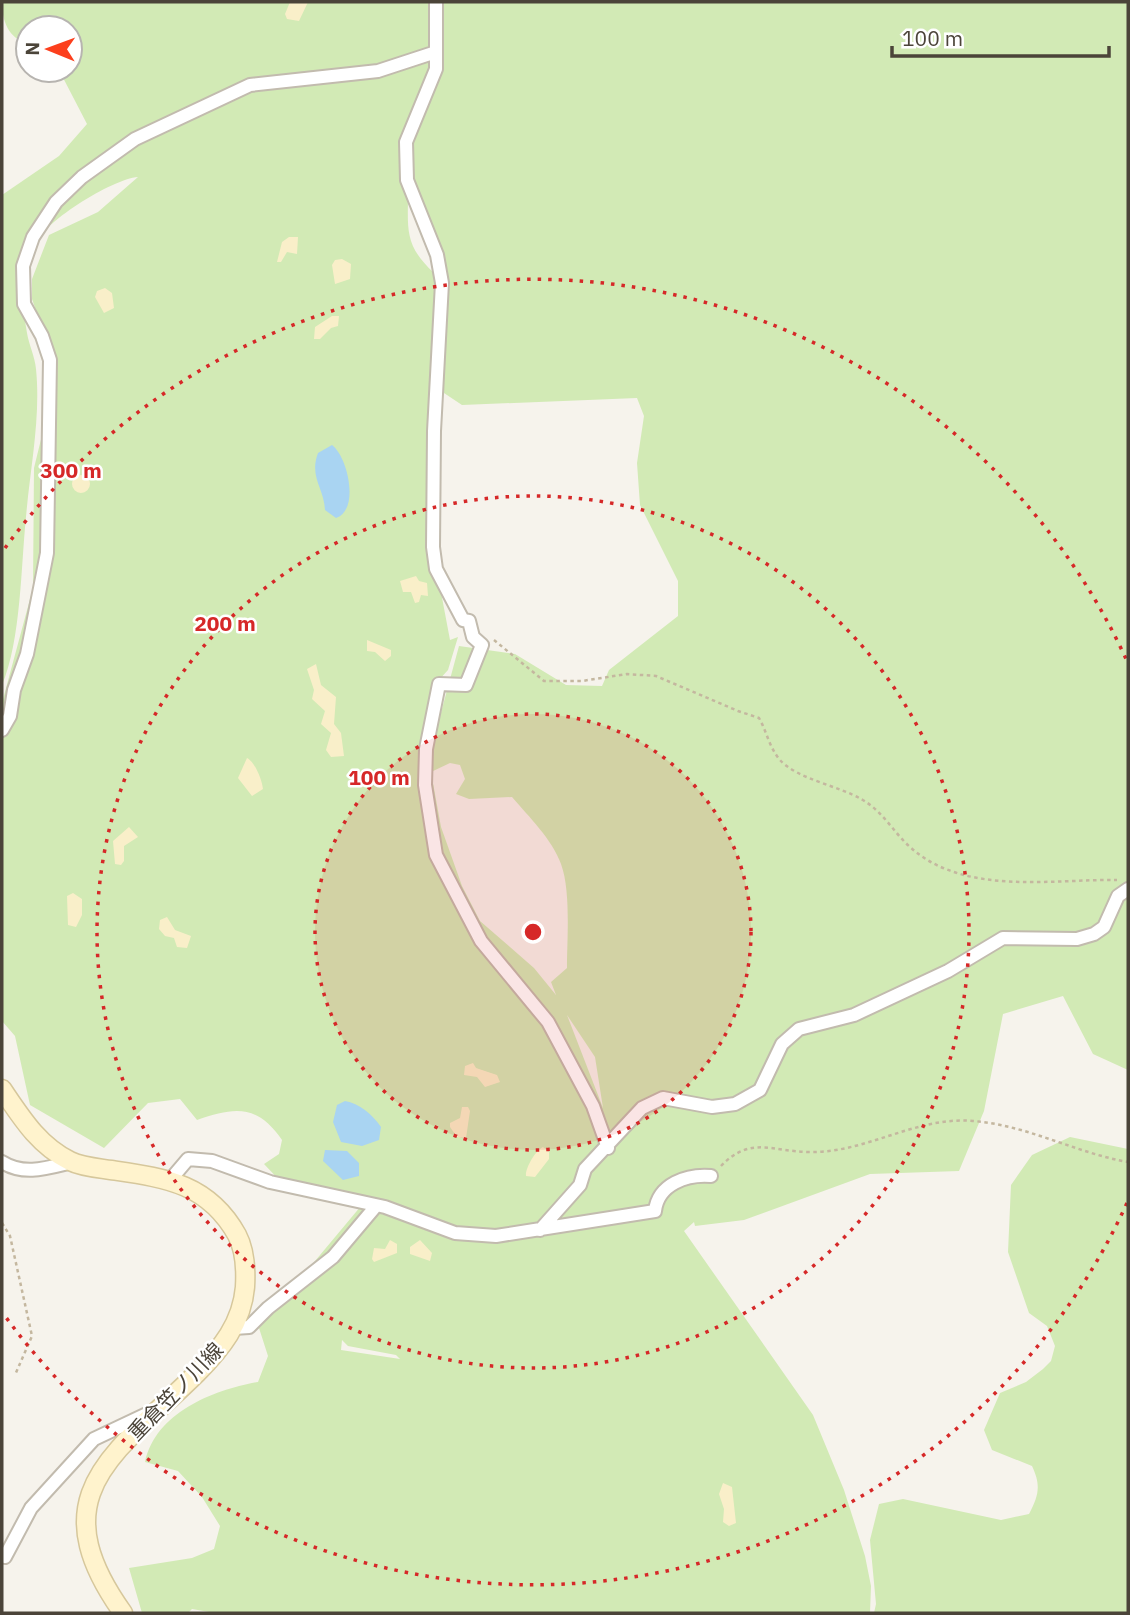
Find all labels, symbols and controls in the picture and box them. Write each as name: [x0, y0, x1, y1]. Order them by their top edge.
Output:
north arrow: [14, 14, 84, 84]
scale bar: [892, 14, 1109, 58]
text: 100 m: [902, 24, 963, 52]
text: N: [20, 42, 44, 56]
text: 300 m: [40, 456, 102, 484]
text: 200 m: [194, 609, 256, 637]
text: 100 m: [348, 763, 410, 791]
centre of rings: [521, 920, 545, 944]
street label: 重倉笠ノ川線: [121, 1336, 229, 1446]

